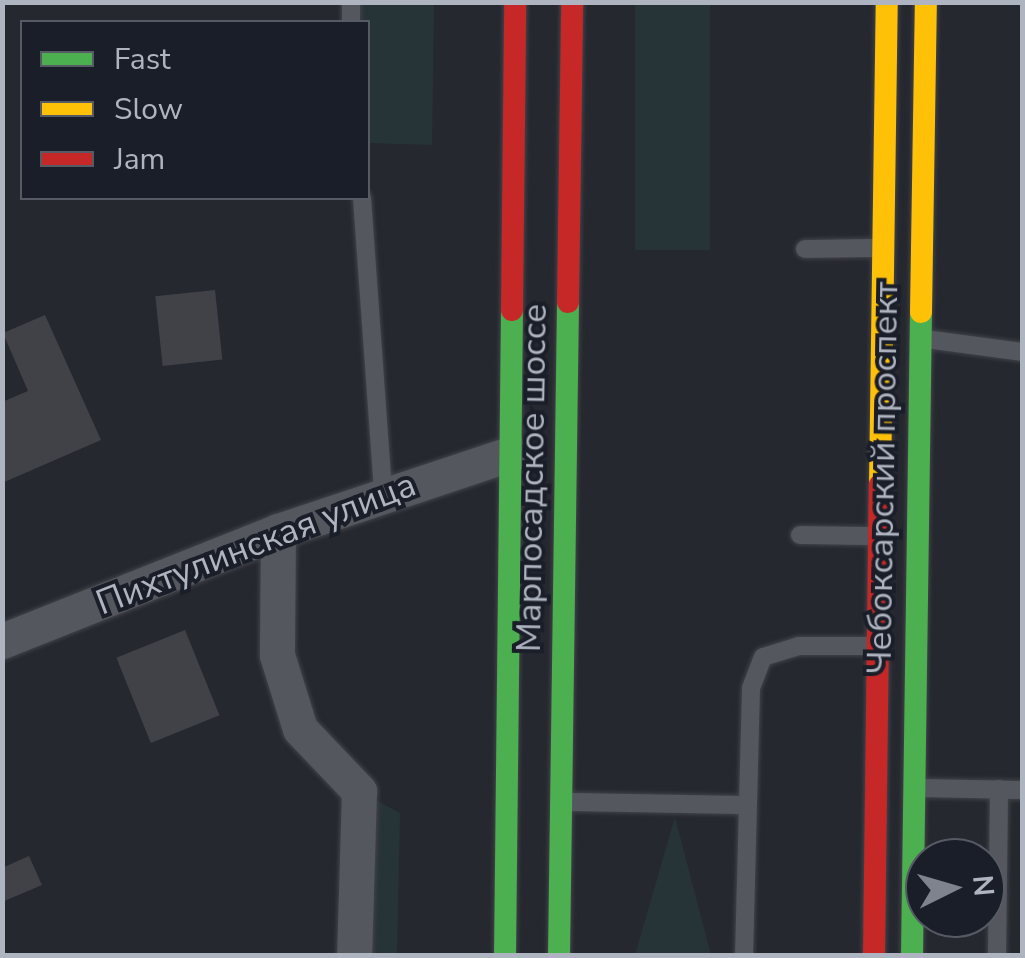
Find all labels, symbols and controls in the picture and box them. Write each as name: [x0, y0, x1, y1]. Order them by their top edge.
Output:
legend: [20, 20, 370, 200]
text: Fast: [114, 39, 171, 80]
text: Slow: [114, 89, 183, 130]
text: Jam: [114, 139, 165, 180]
street label: Чебоксарский проспект: [859, 281, 907, 675]
street label: Марпосадское шоссе: [508, 303, 556, 653]
street label: Пихтулинская улица: [90, 464, 422, 624]
north arrow: [905, 838, 1005, 938]
text: N: [963, 873, 1003, 898]

